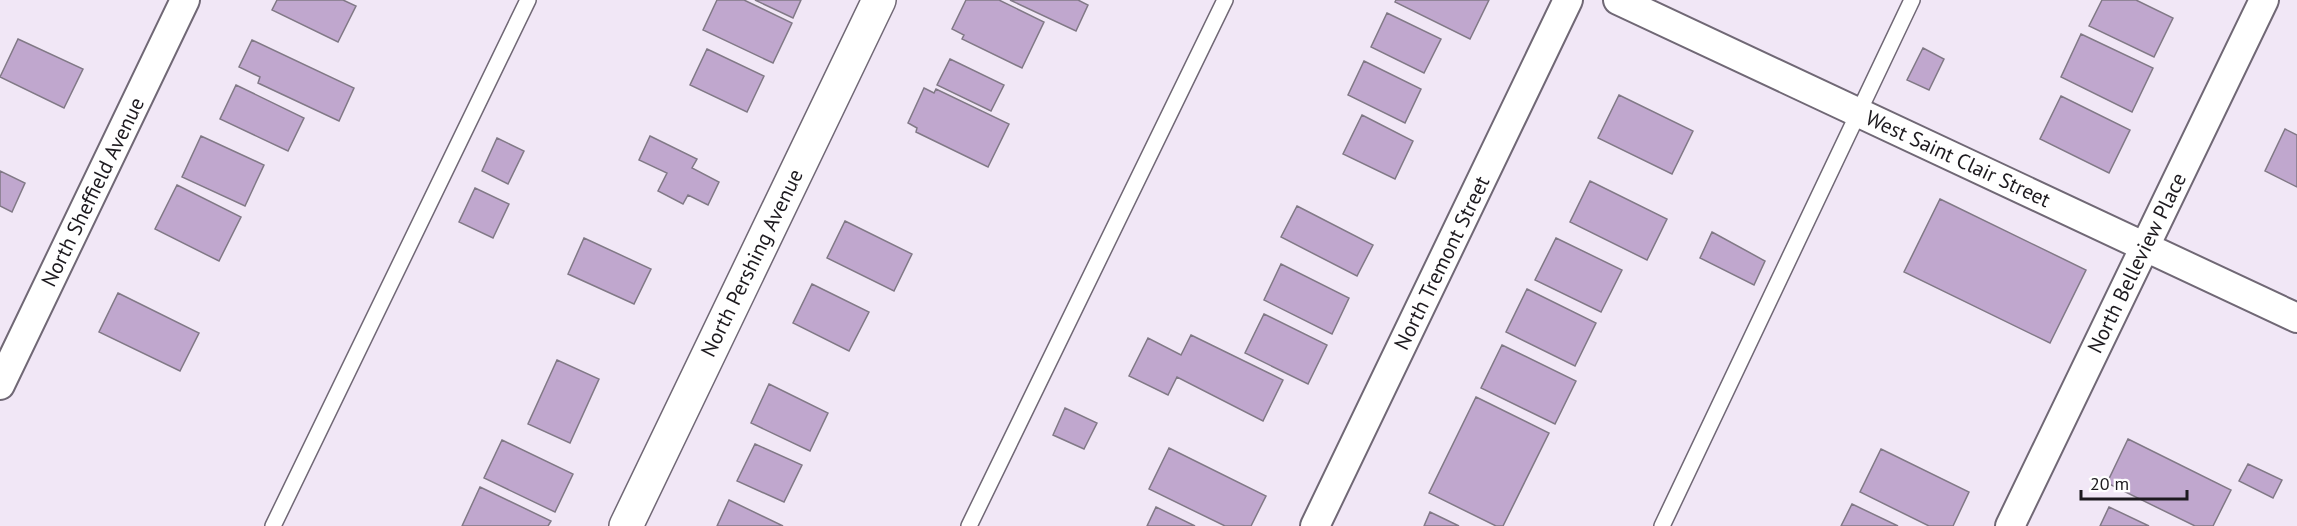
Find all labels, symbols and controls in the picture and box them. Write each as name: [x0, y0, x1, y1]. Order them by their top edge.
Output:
street label: North Sheffield Avenue: [35, 93, 150, 291]
street label: West Saint Clair Street: [1862, 104, 2055, 213]
street label: North Pershing Avenue: [694, 165, 809, 361]
street label: North Belleview Place: [2081, 168, 2192, 357]
street label: North Tremont Street: [1388, 171, 1495, 354]
scale bar: [2081, 463, 2188, 501]
text: 20 m: [2090, 472, 2129, 495]

